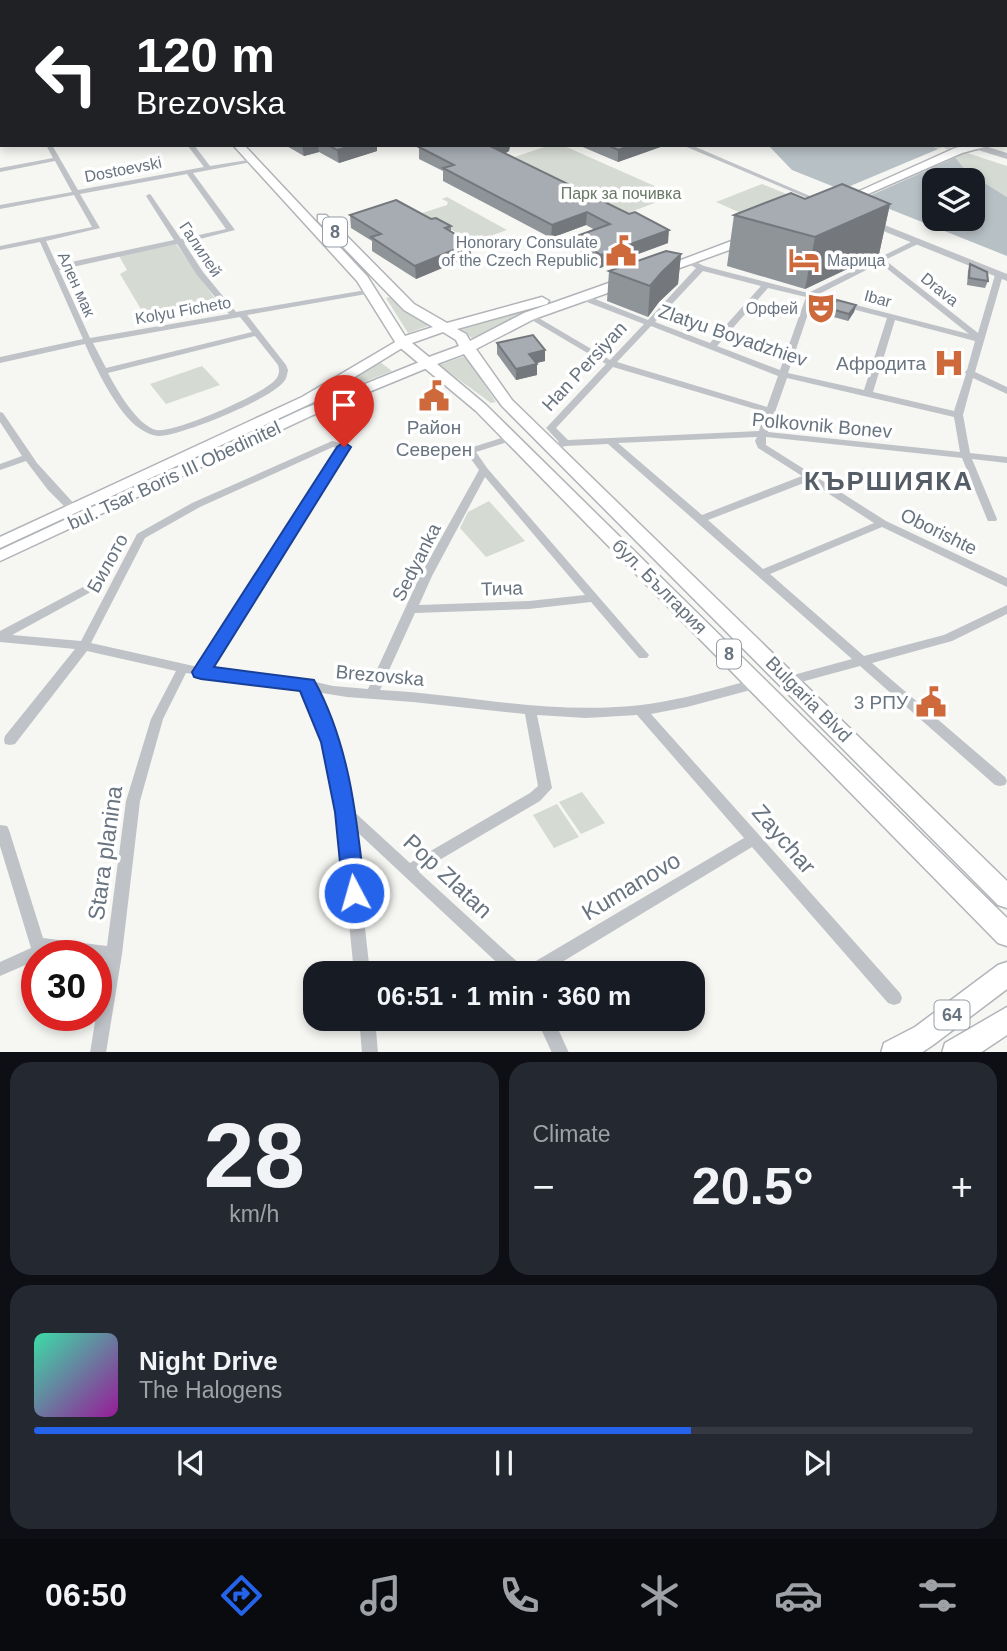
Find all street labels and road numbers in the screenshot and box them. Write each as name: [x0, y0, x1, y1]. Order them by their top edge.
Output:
street label: Dostoevski: [83, 154, 163, 185]
road number: 8: [323, 218, 347, 246]
street label: Галилей: [176, 219, 225, 280]
street label: Ален мак: [55, 249, 99, 320]
street label: Drava: [918, 269, 962, 309]
street label: Ibar: [862, 287, 894, 310]
street label: Kolyu Ficheto: [134, 294, 232, 327]
street label: Zlatyu Boyadzhiev: [656, 300, 810, 371]
street label: Han Persiyan: [538, 317, 631, 415]
street label: Polkovnik Bonev: [751, 409, 893, 442]
street label: bul. Tsar Boris III Obedinitel: [65, 417, 284, 534]
street label: Oborishte: [897, 504, 980, 559]
street label: Sedyanka: [388, 519, 445, 605]
street label: Билото: [83, 530, 132, 596]
street label: бул. България: [608, 535, 711, 638]
street label: Тича: [481, 577, 524, 600]
road number: 8: [717, 640, 741, 668]
street label: Bulgaria Blvd: [762, 652, 856, 746]
street label: Brezovska: [335, 661, 425, 690]
street label: Stara planina: [83, 784, 127, 922]
street label: Zaychar: [747, 799, 821, 879]
street label: Pop Zlatan: [398, 829, 498, 923]
street label: Kumanovo: [577, 847, 685, 925]
road number: 64: [934, 1000, 970, 1030]

